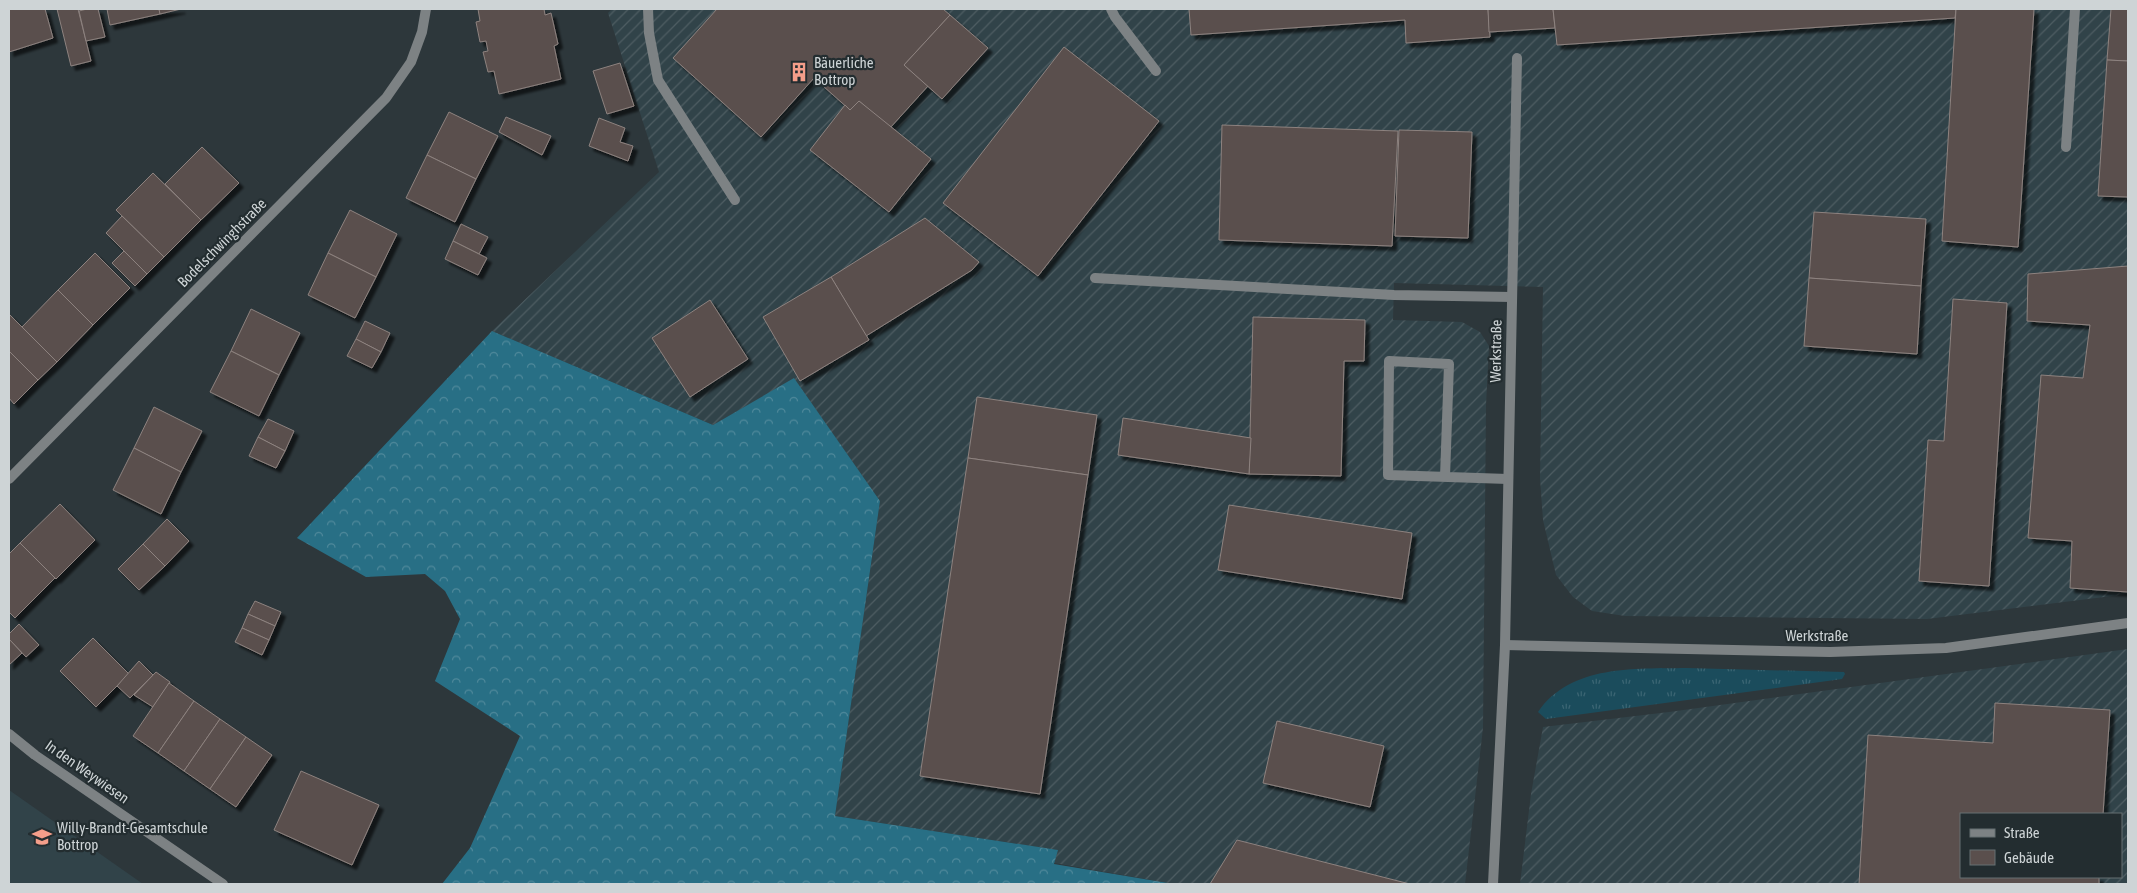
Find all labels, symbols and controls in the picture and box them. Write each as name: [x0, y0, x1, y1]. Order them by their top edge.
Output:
place label: Bäuerliche Bottrop: [814, 54, 874, 88]
building icon: Bäuerliche Bottrop: [788, 61, 810, 83]
street label: Bodelschwinghstraße: [174, 195, 270, 290]
street label: Werkstraße: [1486, 319, 1505, 383]
street label: Werkstraße: [1786, 627, 1849, 644]
street label: In den Weywiesen: [42, 736, 132, 807]
legend: [1960, 813, 2122, 878]
place label: Willy-Brandt-Gesamtschule Bottrop: [57, 819, 208, 853]
text: Straße: [2004, 824, 2040, 841]
school or university icon: Willy-Brandt-Gesamtschule Bottrop: [31, 826, 53, 848]
text: Gebäude: [2004, 849, 2054, 866]

